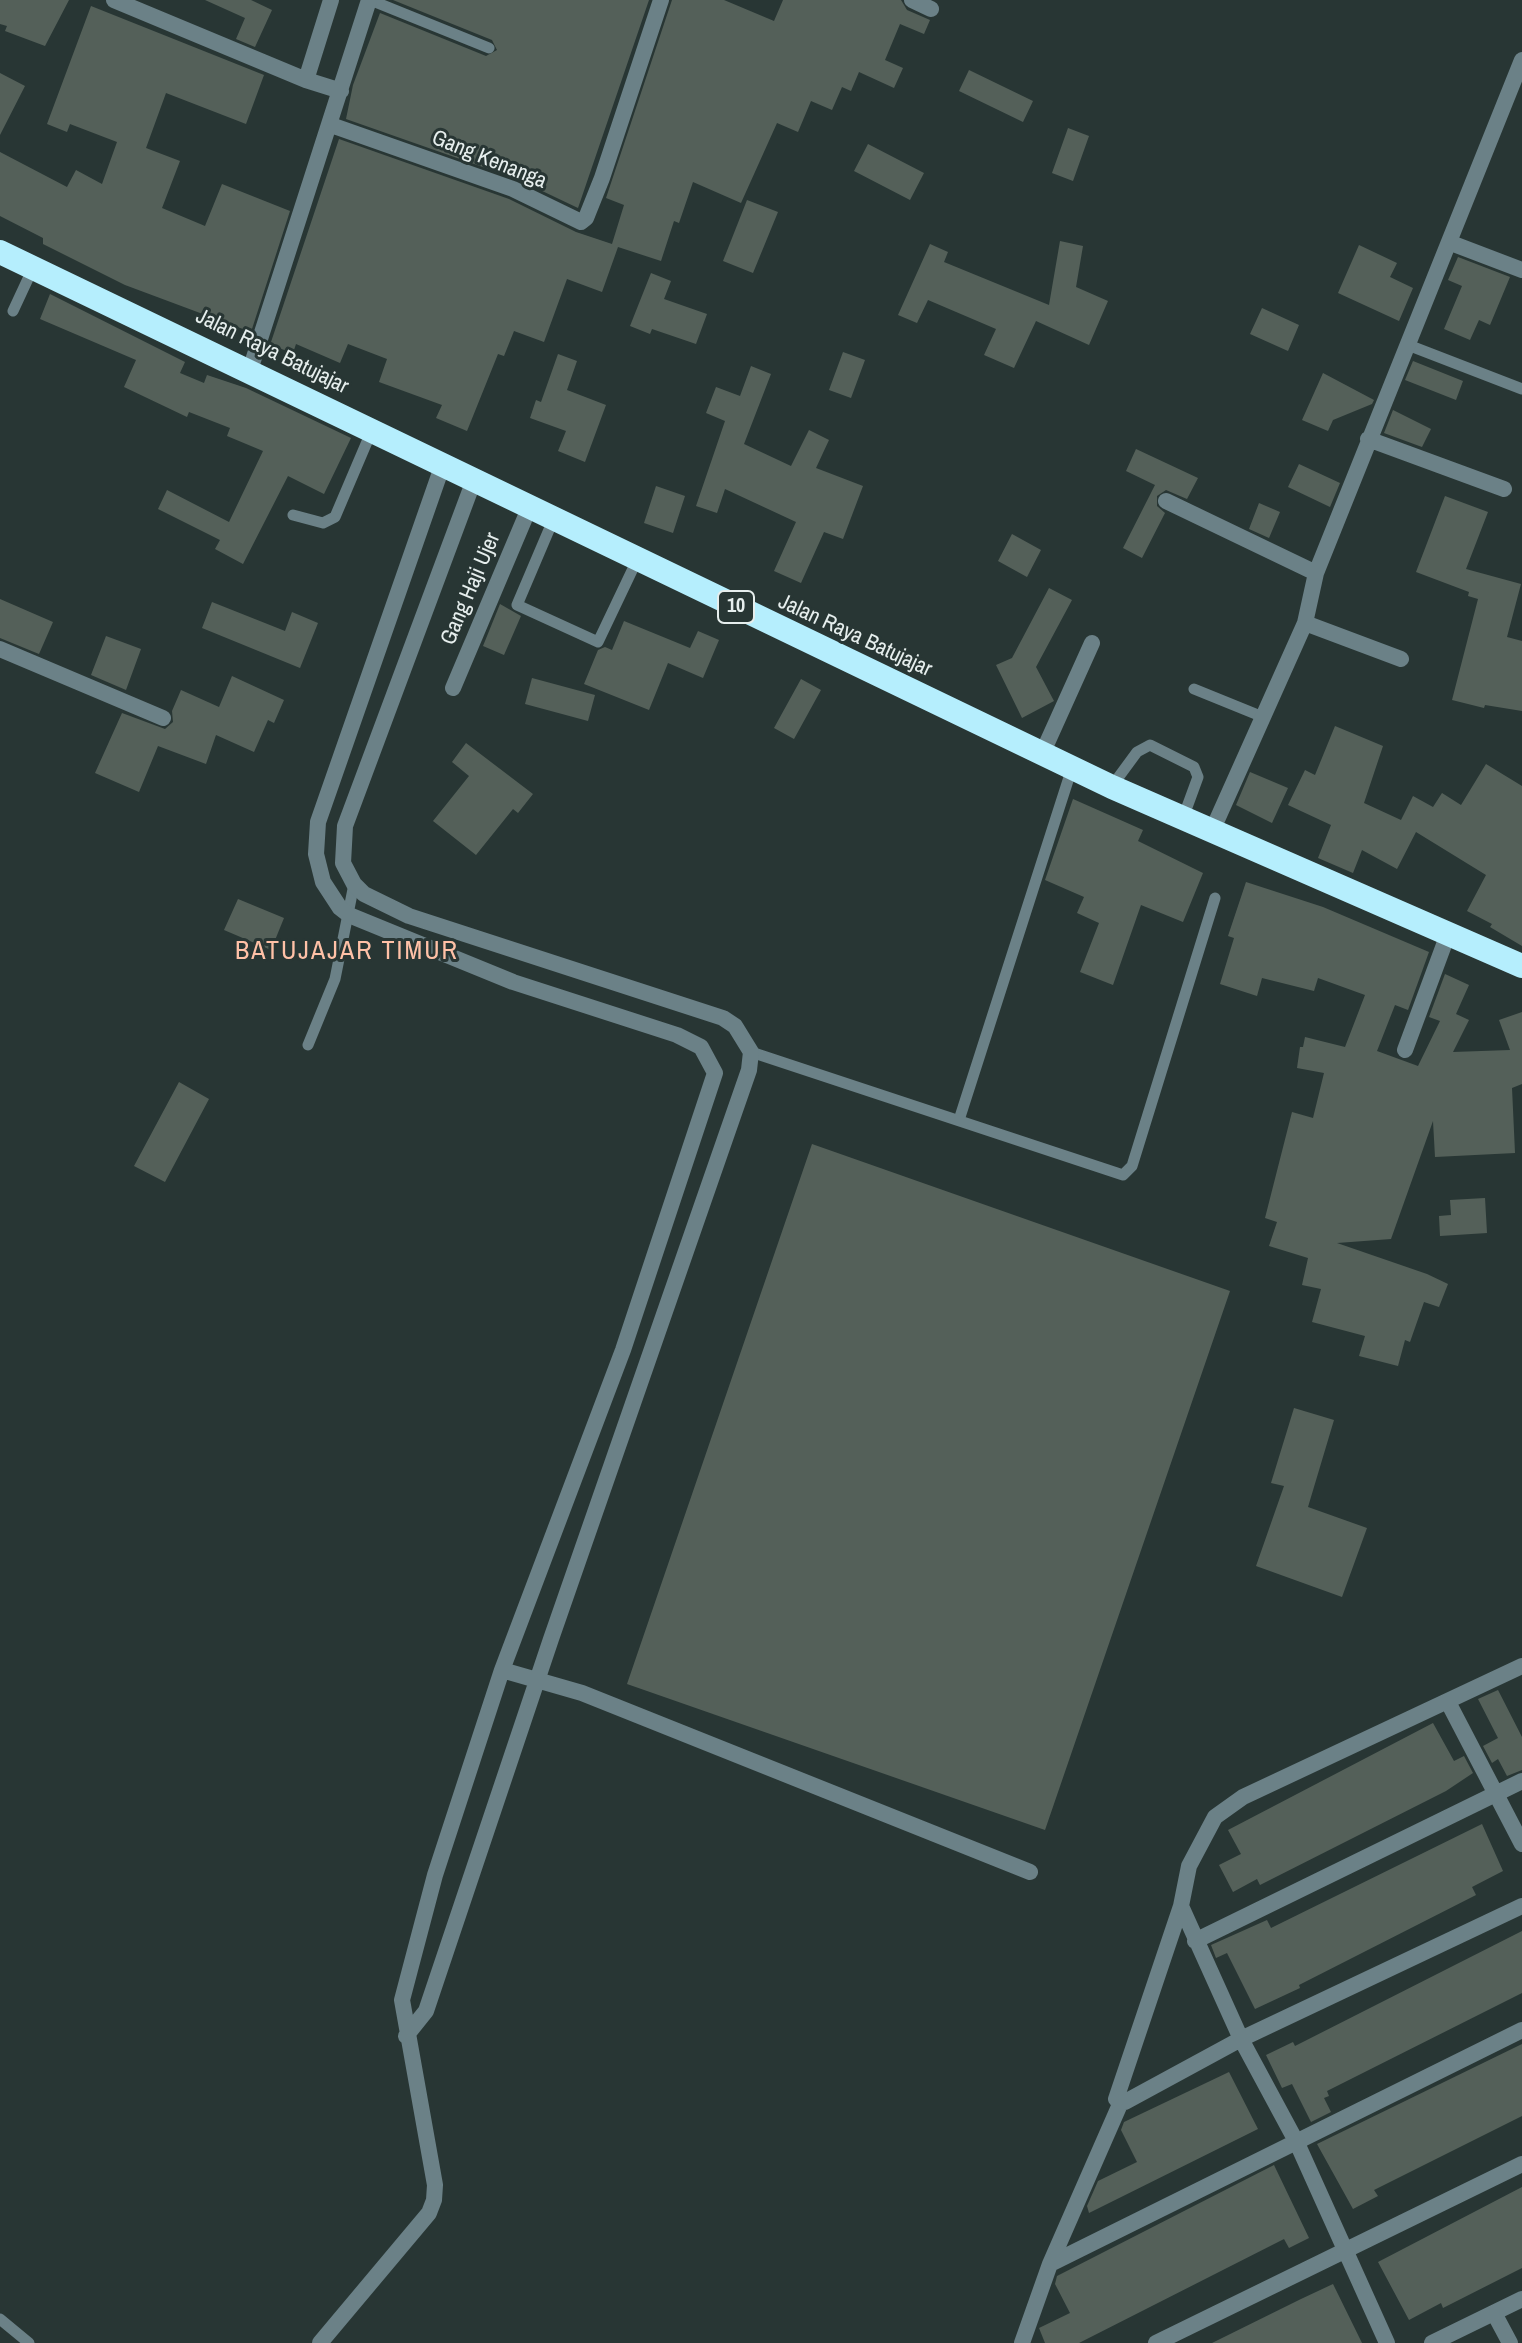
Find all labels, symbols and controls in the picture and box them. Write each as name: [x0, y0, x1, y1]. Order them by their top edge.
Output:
street label: Gang Kenanga: [428, 125, 550, 195]
street label: Jalan Raya Batujajar: [191, 304, 353, 400]
street label: Gang Haji Ujer: [436, 529, 506, 649]
street label: Jalan Raya Batujajar: [774, 589, 936, 683]
road number: 10: [718, 591, 754, 623]
district label: BATUJAJAR TIMUR: [235, 936, 459, 968]

